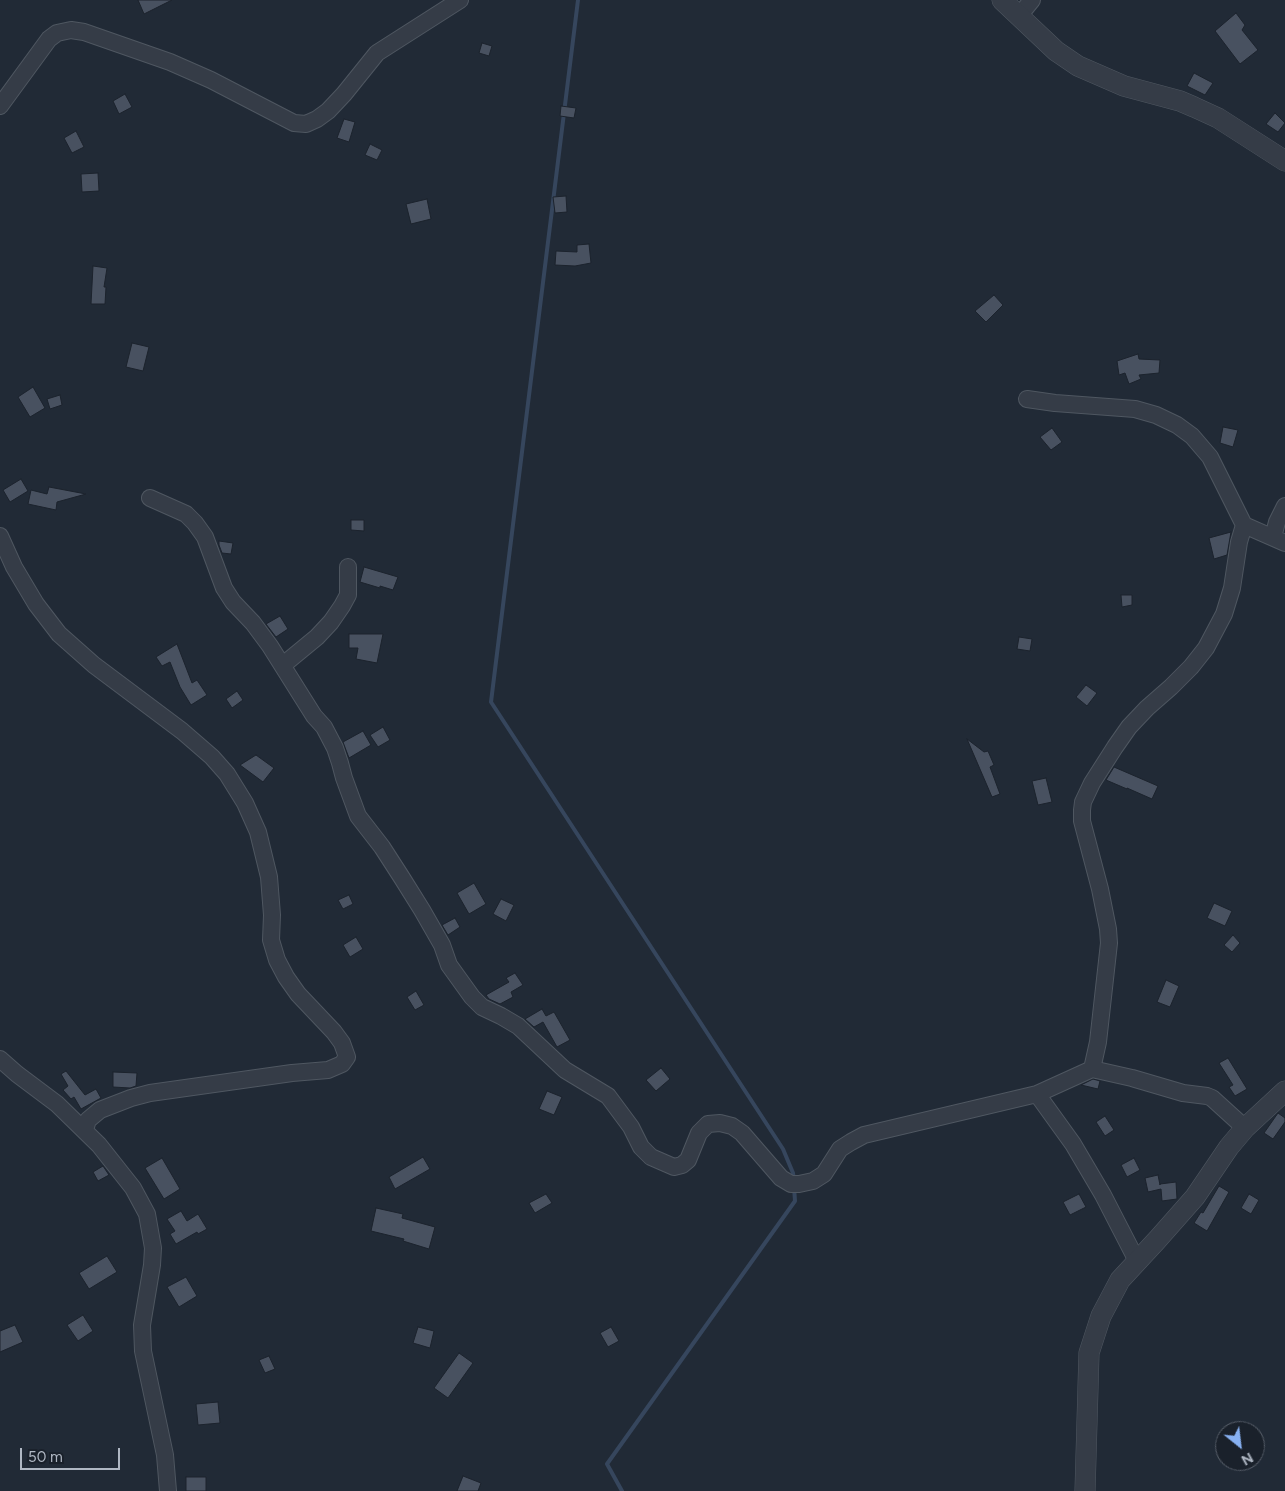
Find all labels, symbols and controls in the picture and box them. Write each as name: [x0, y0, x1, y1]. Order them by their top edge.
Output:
north arrow: [1215, 1421, 1265, 1471]
scale bar: [22, 1438, 122, 1470]
text: 50 m: [28, 1448, 63, 1466]
text: N: [1238, 1449, 1256, 1469]

